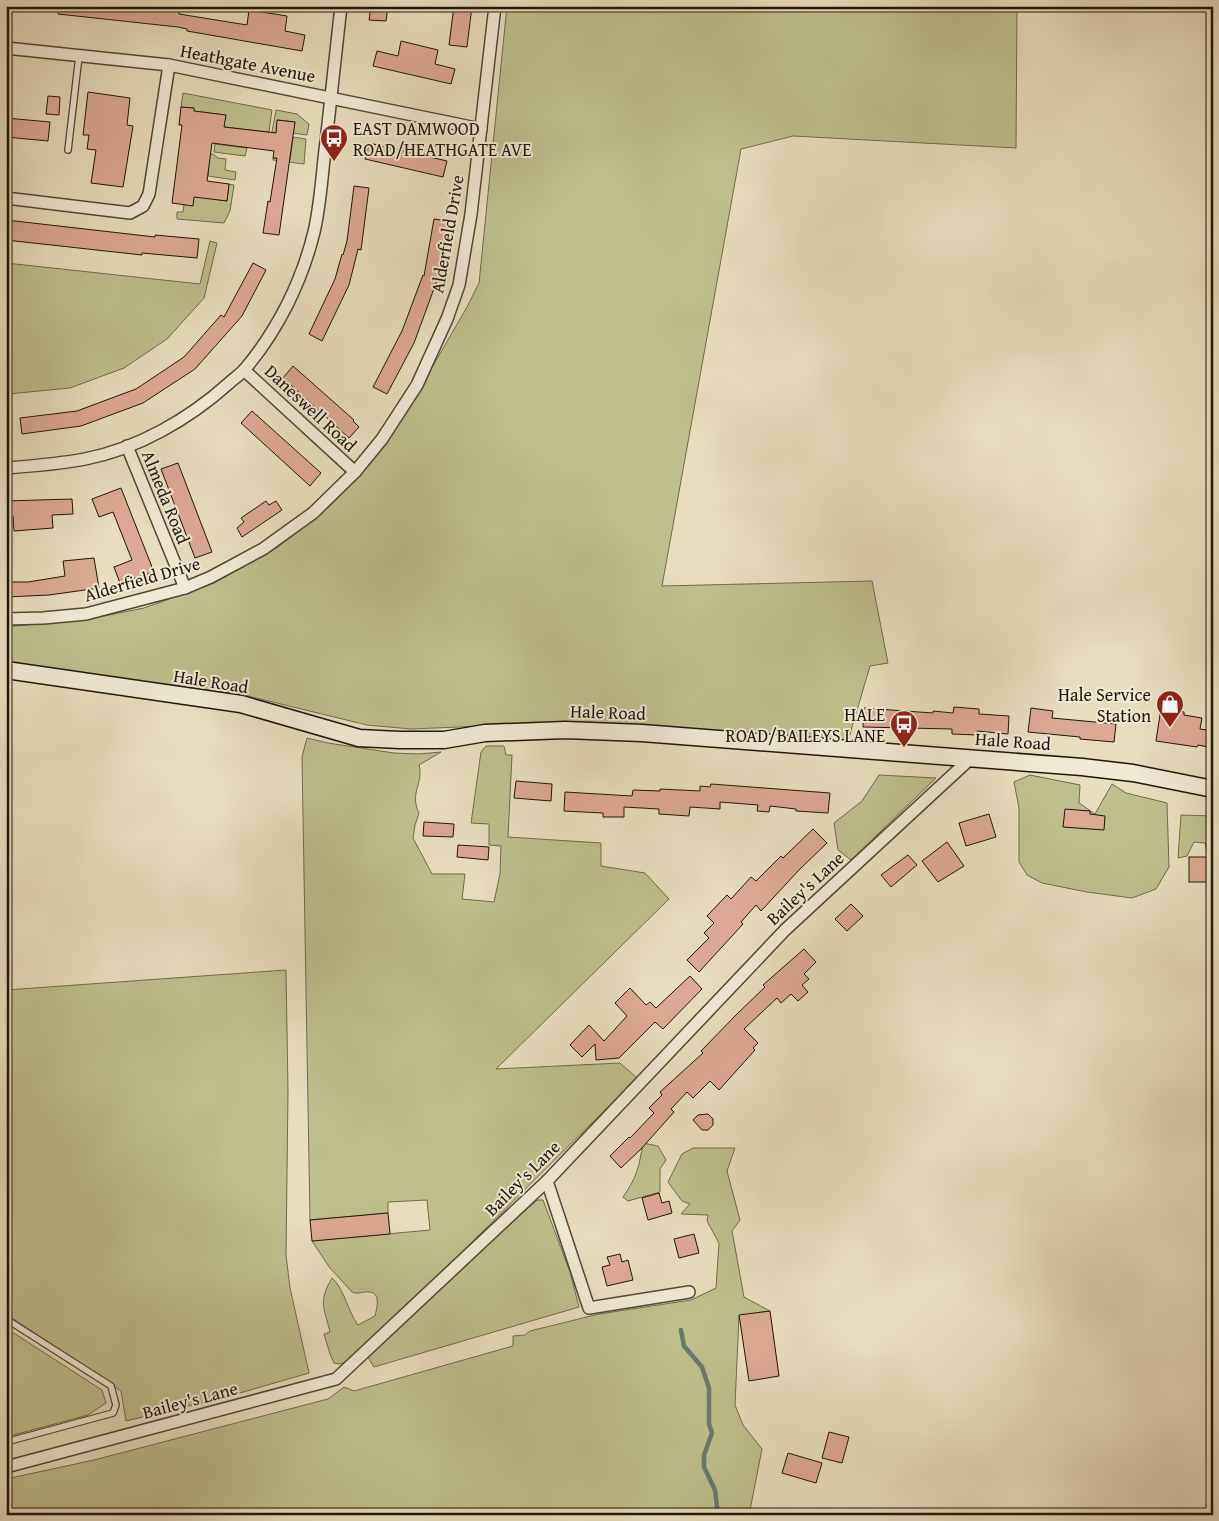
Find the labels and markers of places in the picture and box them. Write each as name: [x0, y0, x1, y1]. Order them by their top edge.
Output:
place label: EAST DAMWOOD ROAD/HEATHGATE AVE: [353, 115, 531, 163]
bus stop icon: EAST DAMWOOD ROAD/HEATHGATE AVE: [319, 123, 349, 162]
place label: Hale Service Station: [1058, 681, 1151, 729]
shop icon: Hale Service Station: [1155, 689, 1185, 728]
place label: HALE ROAD/BAILEYS LANE: [726, 701, 885, 749]
bus stop icon: HALE ROAD/BAILEYS LANE: [889, 709, 919, 748]

